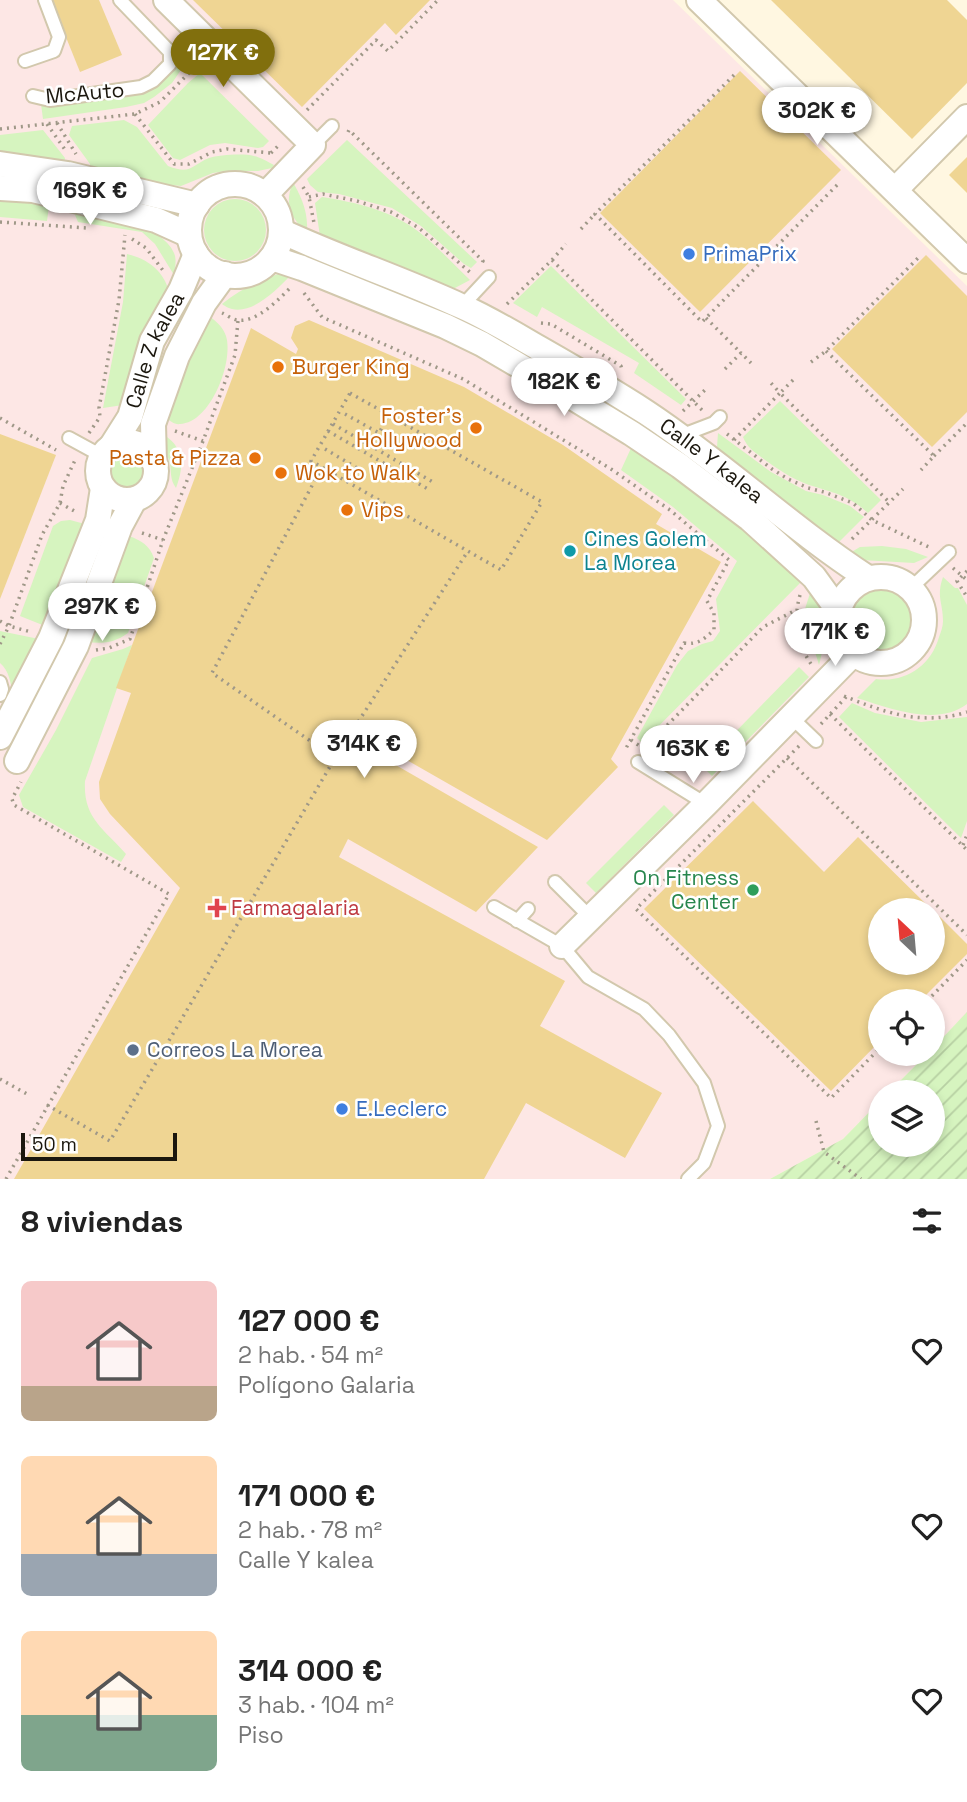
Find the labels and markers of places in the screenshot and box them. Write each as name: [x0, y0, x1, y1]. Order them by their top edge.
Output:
pin: 127K €: [166, 29, 280, 89]
pin: 302K €: [760, 88, 874, 147]
pin: 169K €: [33, 168, 147, 227]
place label: PrimaPrix: [703, 240, 797, 267]
marker: PrimaPrix: [681, 246, 697, 262]
place label: Burger King: [292, 353, 410, 380]
pin: 182K €: [507, 358, 621, 418]
marker: Burger King: [270, 359, 286, 375]
place label: Foster's Hollywood: [356, 402, 462, 453]
marker: Foster's Hollywood: [468, 420, 484, 436]
place label: Pasta & Pizza: [109, 444, 241, 471]
marker: Pasta & Pizza: [247, 450, 263, 466]
place label: Wok to Walk: [295, 459, 417, 486]
marker: Wok to Walk: [273, 465, 289, 481]
place label: Vips: [361, 496, 404, 523]
marker: Vips: [339, 502, 355, 518]
place label: Cines Golem La Morea: [584, 525, 707, 576]
marker: Cines Golem La Morea: [562, 543, 578, 559]
pin: 297K €: [45, 584, 159, 643]
pin: 171K €: [778, 608, 892, 668]
pin: 314K €: [307, 720, 421, 780]
pin: 163K €: [636, 726, 750, 785]
place label: On Fitness Center: [633, 864, 739, 915]
marker: On Fitness Center: [745, 882, 761, 898]
place label: Farmagalaria: [231, 894, 360, 921]
marker: Farmagalaria: [209, 900, 225, 916]
place label: Correos La Morea: [147, 1036, 323, 1063]
marker: Correos La Morea: [125, 1042, 141, 1058]
place label: E.Leclerc: [356, 1095, 447, 1122]
marker: E.Leclerc: [334, 1101, 350, 1117]

